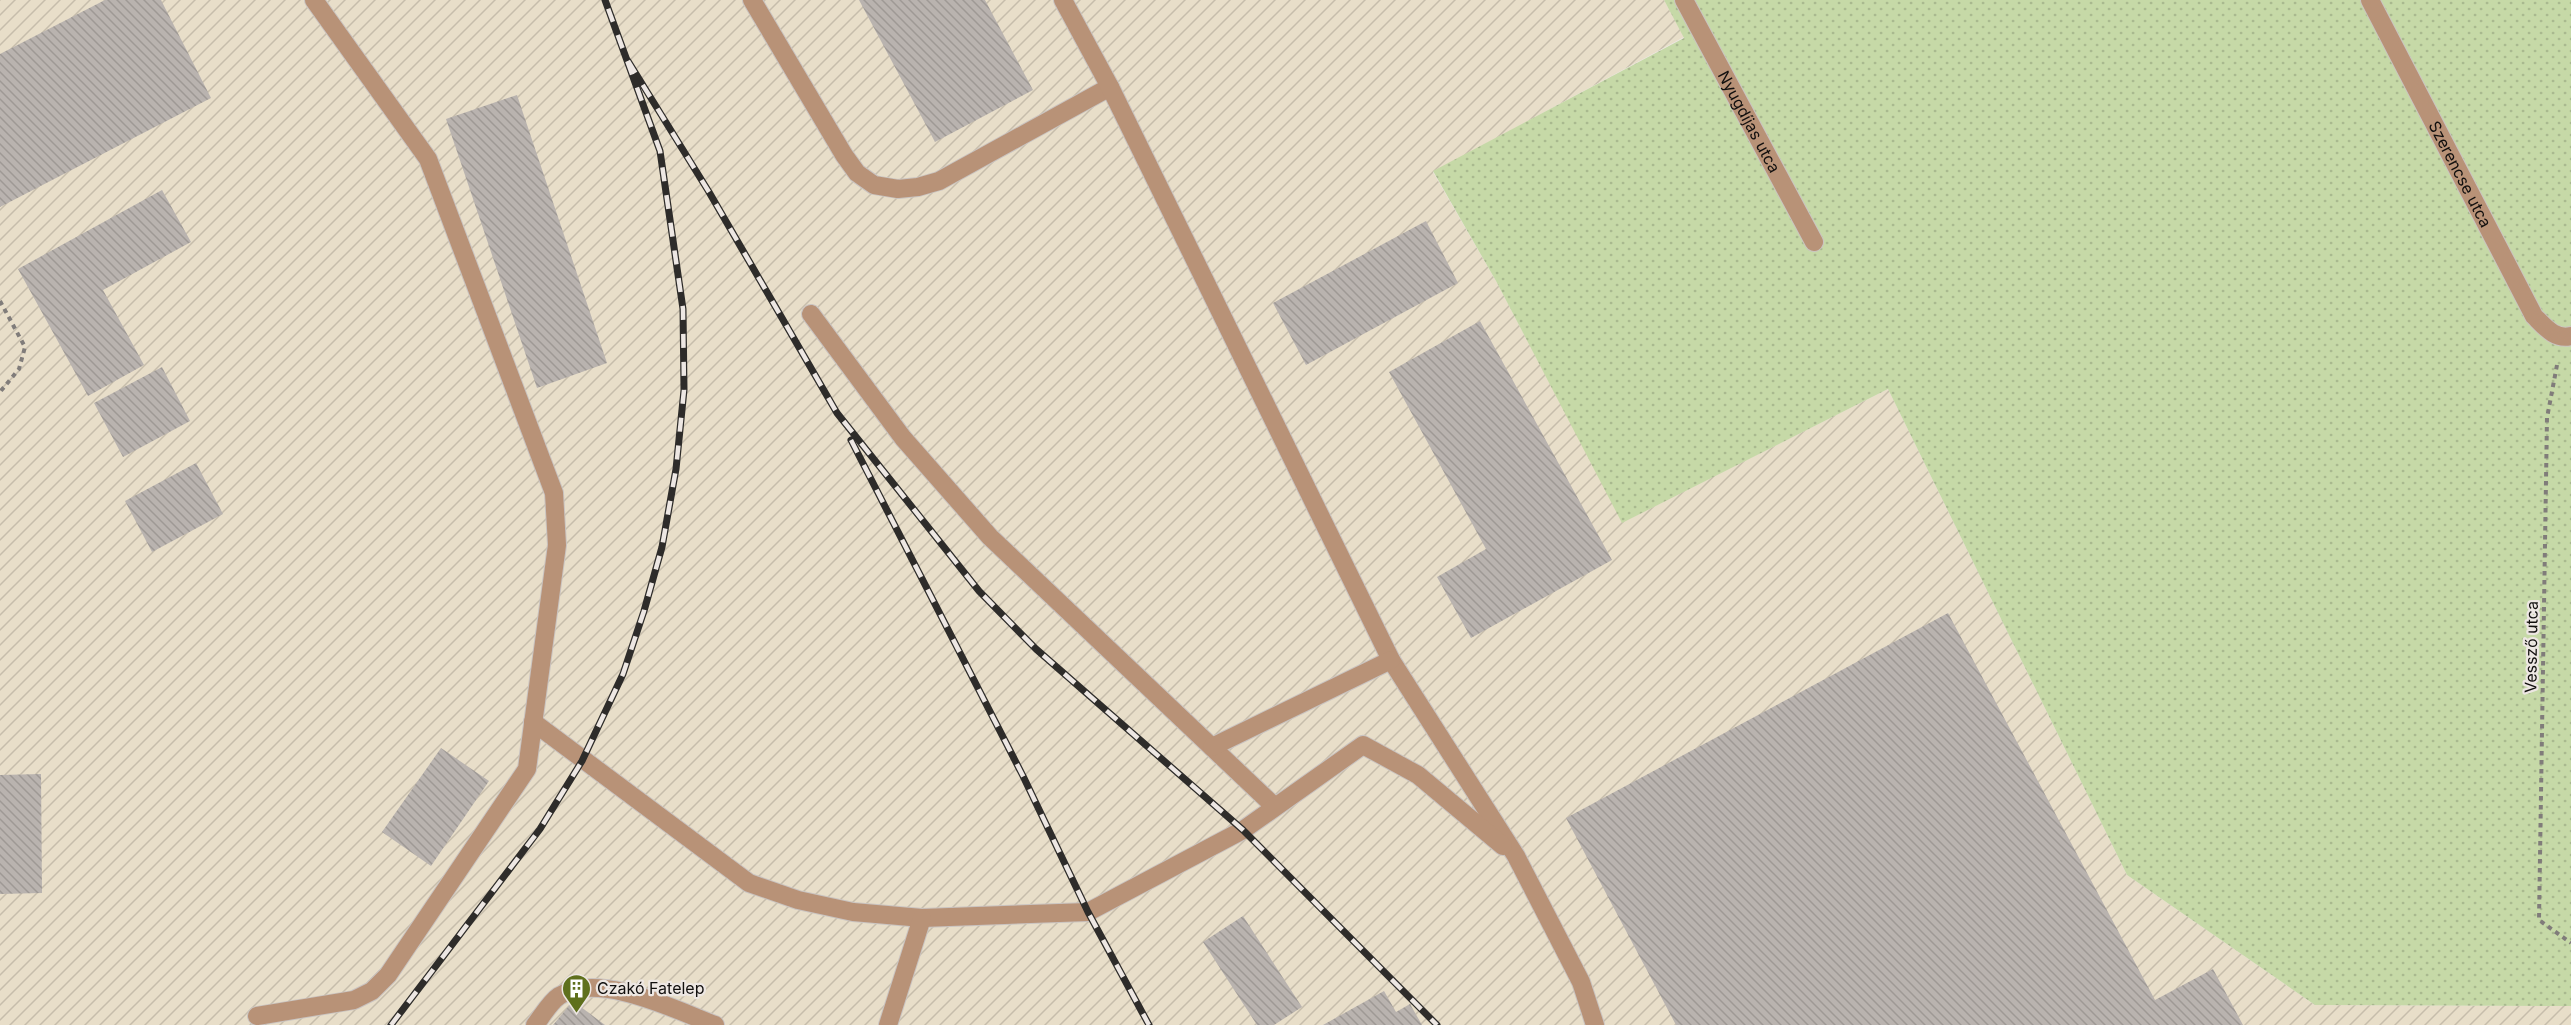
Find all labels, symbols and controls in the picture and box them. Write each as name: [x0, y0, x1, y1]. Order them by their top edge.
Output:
street label: Nyugdíjas utca: [1714, 67, 1785, 176]
street label: Szerencse utca: [2424, 117, 2496, 230]
street label: Vessző utca: [2520, 601, 2542, 693]
building icon: Czakó Fatelep: [560, 972, 592, 1014]
place label: Czakó Fatelep: [597, 978, 704, 998]

